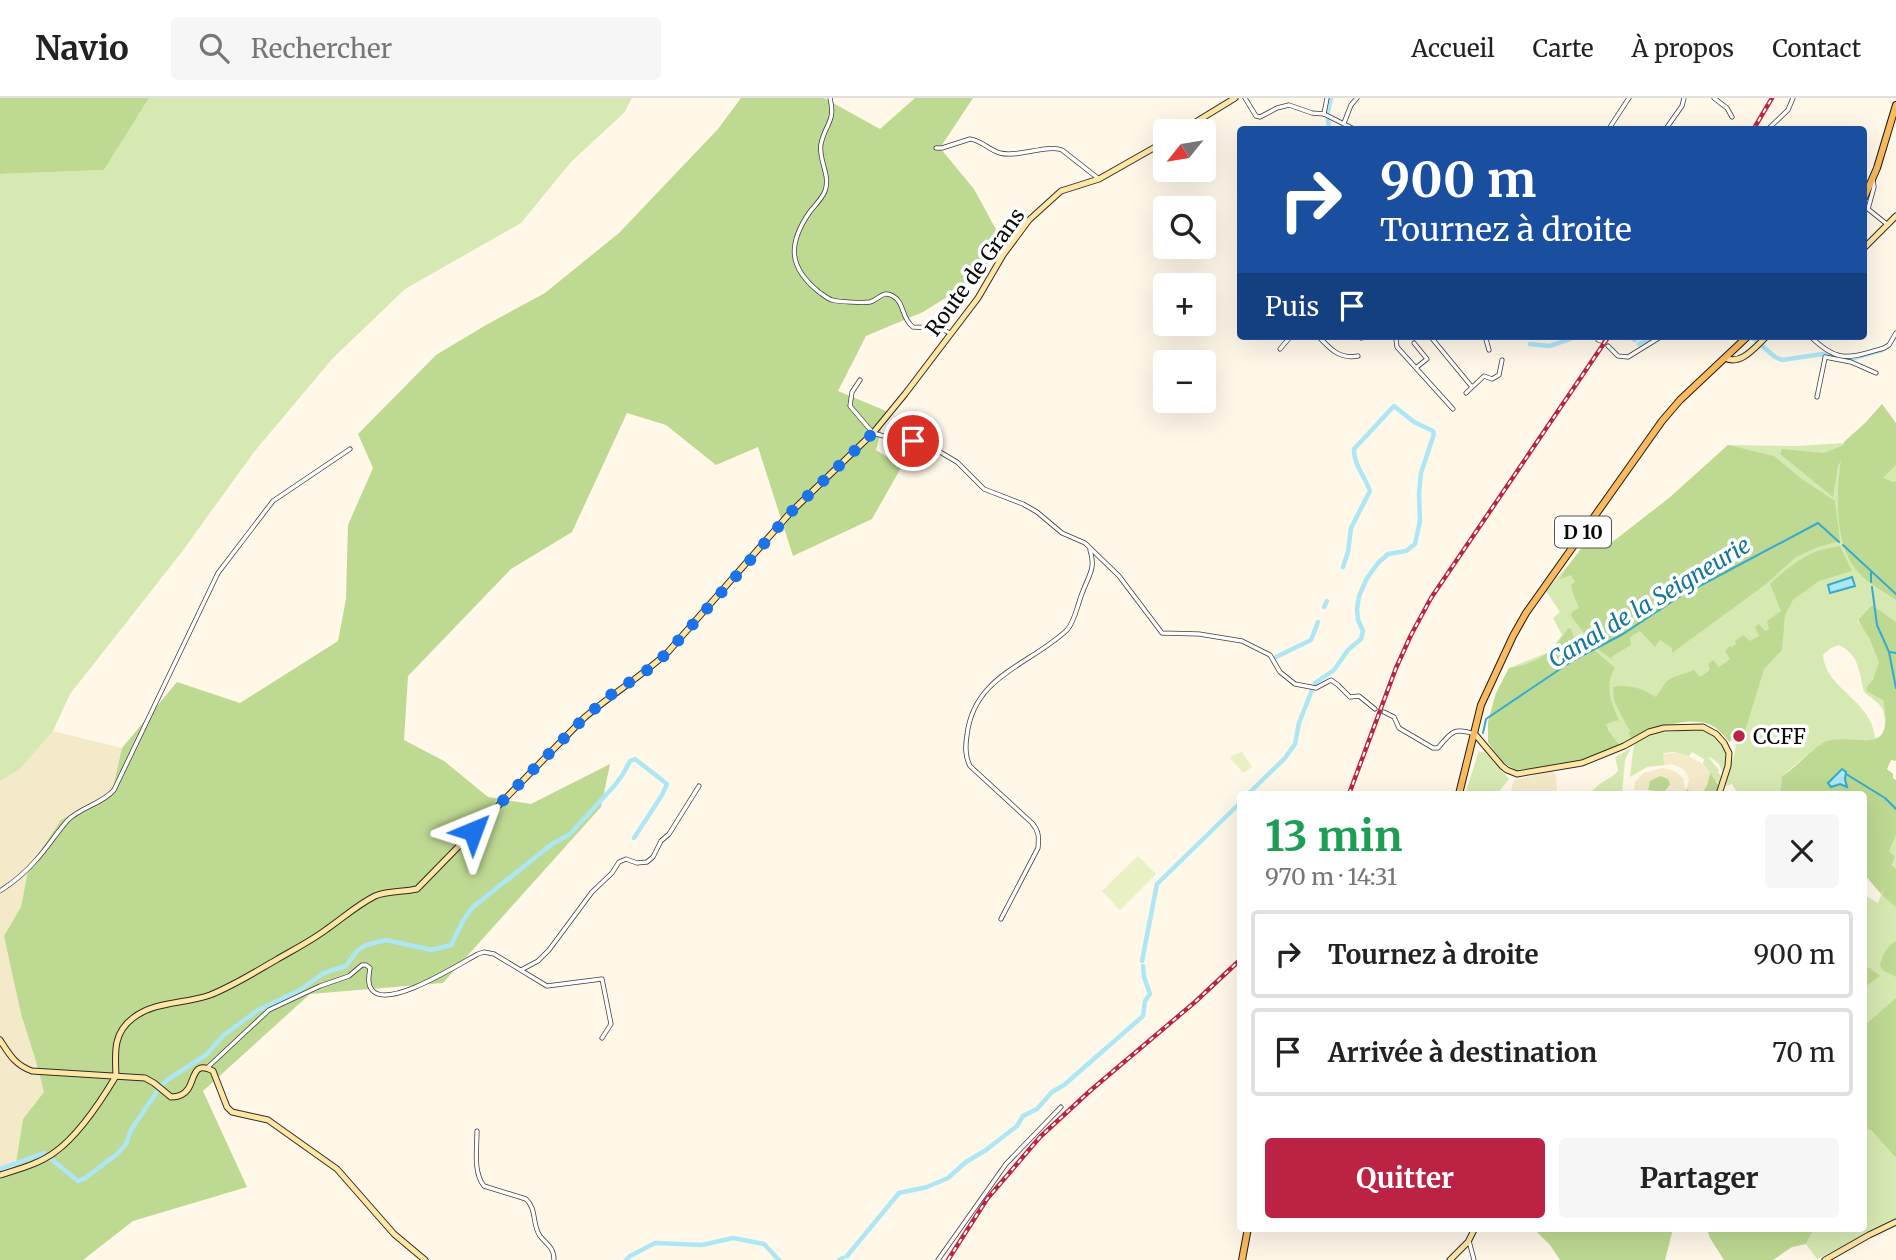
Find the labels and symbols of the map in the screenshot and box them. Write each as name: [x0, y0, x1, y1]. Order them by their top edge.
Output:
north arrow: [1153, 119, 1216, 182]
street label: Route de Grans: [919, 203, 1031, 341]
pin: [883, 411, 943, 471]
road number: D 10: [1555, 516, 1611, 547]
water label: Canal de la Seigneurie: [1543, 530, 1755, 674]
place label: CCFF: [1753, 723, 1806, 750]
marker: CCFF: [1731, 728, 1747, 744]
position arrow: [436, 794, 510, 868]

